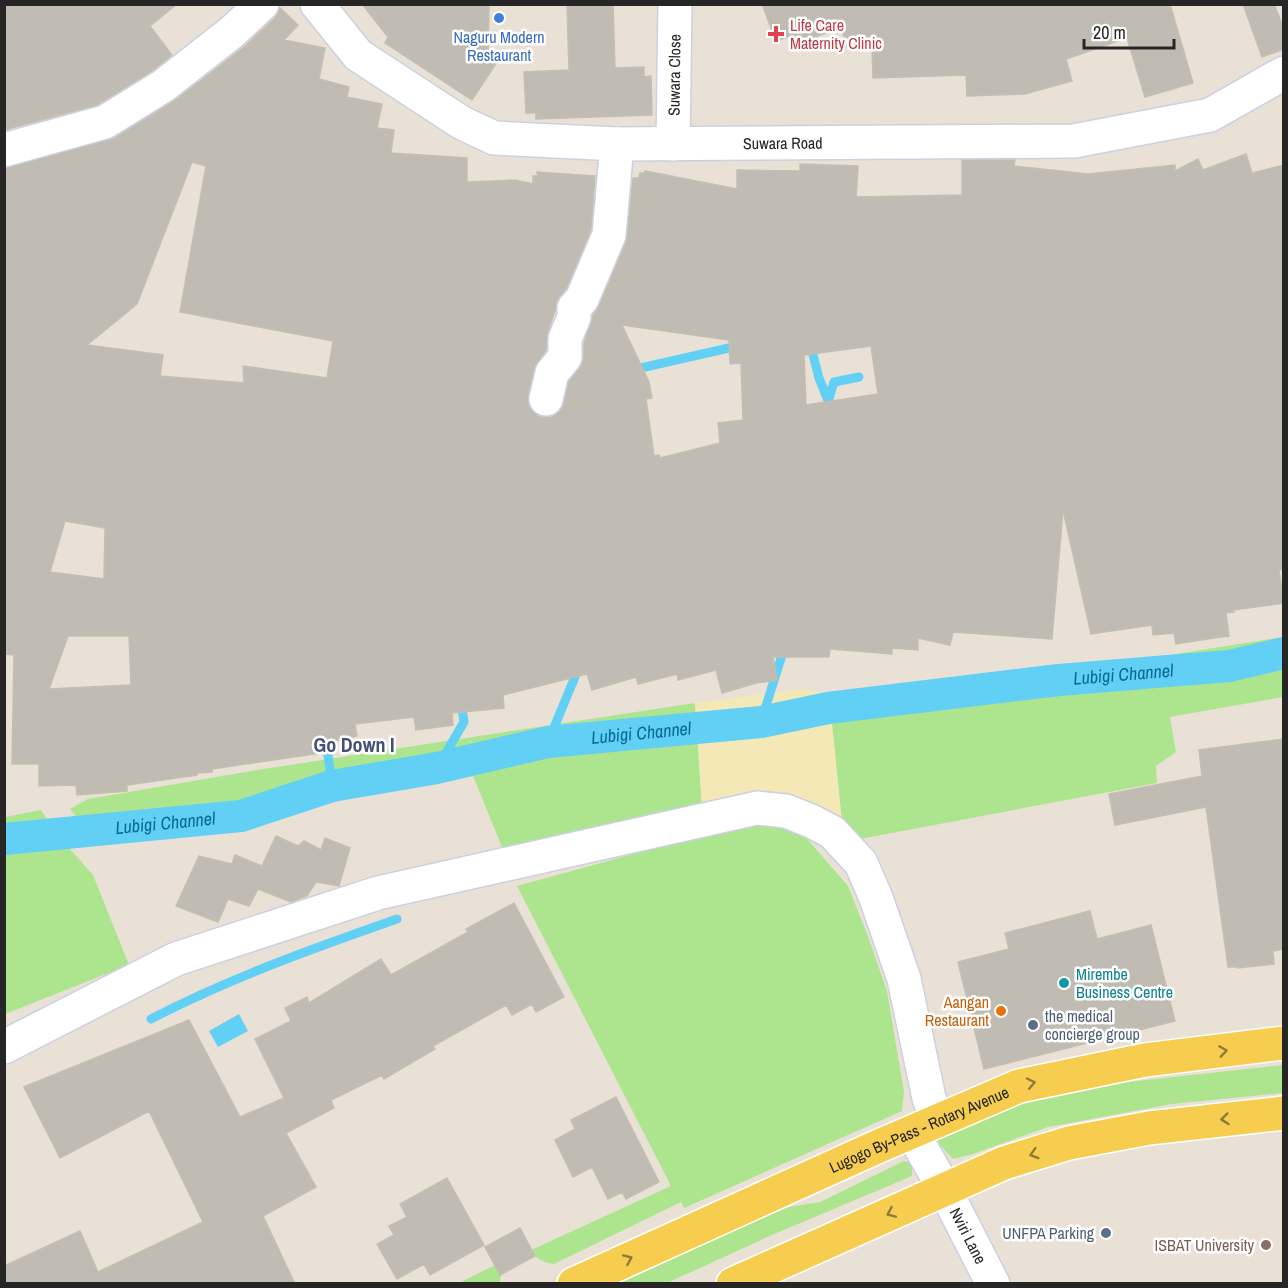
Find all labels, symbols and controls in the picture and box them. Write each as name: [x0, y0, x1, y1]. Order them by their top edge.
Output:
marker: Naguru Modern Restaurant: [492, 11, 506, 25]
scale bar: [1084, 12, 1174, 50]
place label: Life Care Maternity Clinic: [790, 14, 882, 54]
text: 20 m: [1093, 20, 1126, 45]
marker: Life Care Maternity Clinic: [767, 25, 785, 43]
place label: Naguru Modern Restaurant: [453, 26, 545, 66]
street label: Suwara Close: [662, 34, 686, 116]
street label: Suwara Road: [743, 132, 823, 154]
water label: Lubigi Channel: [1072, 658, 1175, 691]
water label: Lubigi Channel: [590, 716, 693, 750]
district label: Go Down I: [313, 731, 395, 758]
water label: Lubigi Channel: [114, 806, 217, 840]
place label: Mirembe Business Centre: [1076, 963, 1173, 1003]
marker: Mirembe Business Centre: [1057, 976, 1071, 990]
place label: Aangan Restaurant: [925, 991, 989, 1031]
marker: Aangan Restaurant: [994, 1004, 1008, 1018]
place label: the medical concierge group: [1045, 1005, 1140, 1045]
marker: the medical concierge group: [1026, 1018, 1040, 1032]
one-way arrow: [1218, 1045, 1227, 1057]
one-way arrow: [1025, 1078, 1035, 1091]
street label: Lugogo By-Pass - Rotary Avenue: [826, 1081, 1012, 1178]
one-way arrow: [1221, 1113, 1230, 1125]
one-way arrow: [1029, 1147, 1040, 1159]
street label: Nviri Lane: [945, 1204, 992, 1268]
one-way arrow: [887, 1206, 898, 1218]
place label: UNFPA Parking: [1002, 1222, 1095, 1244]
marker: UNFPA Parking: [1099, 1226, 1113, 1240]
place label: ISBAT University: [1155, 1234, 1254, 1256]
marker: ISBAT University: [1259, 1238, 1273, 1252]
one-way arrow: [621, 1255, 632, 1267]

